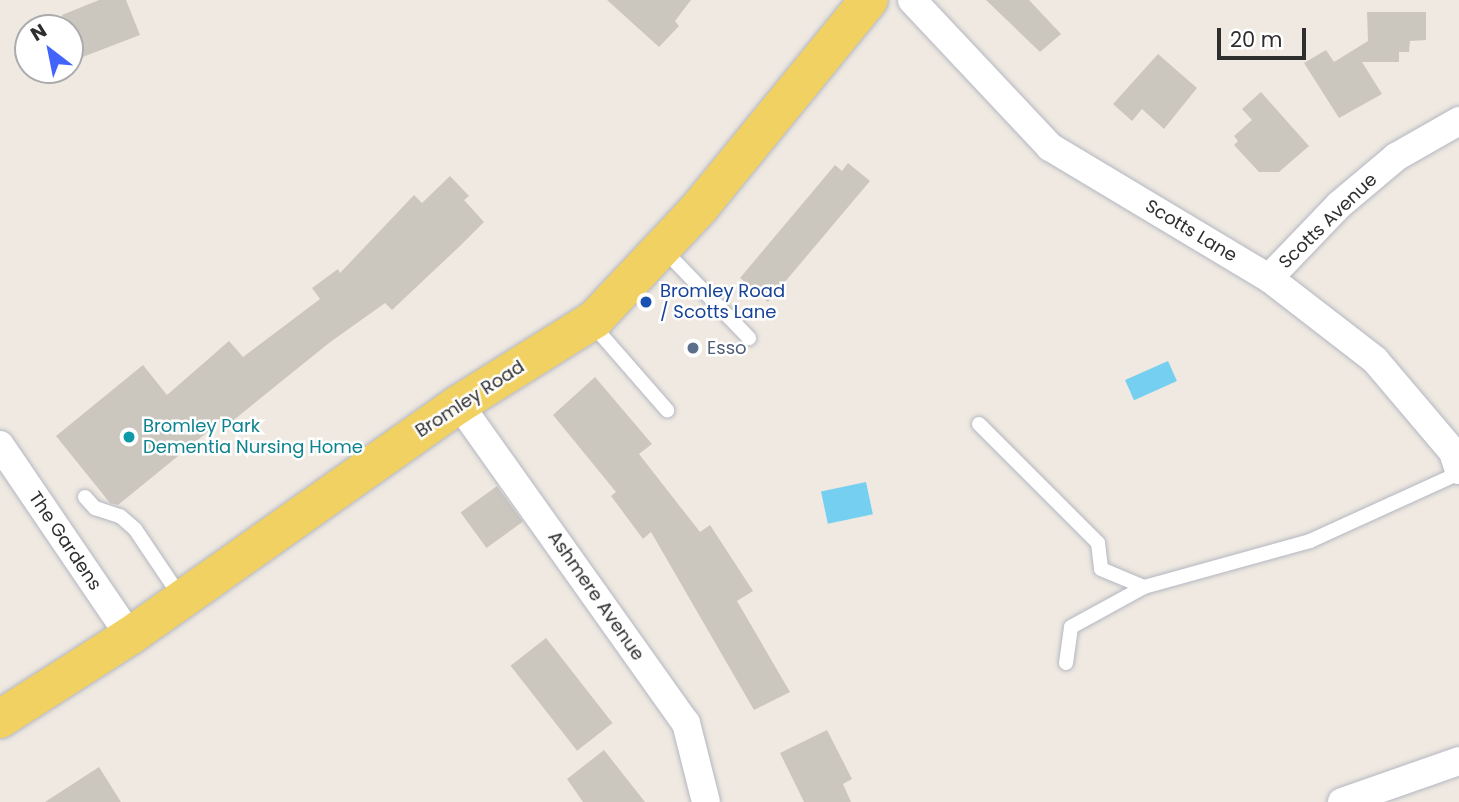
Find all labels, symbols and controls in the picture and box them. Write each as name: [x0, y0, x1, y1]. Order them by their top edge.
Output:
north arrow: [14, 14, 84, 84]
scale bar: [1221, 14, 1310, 58]
text: N: [25, 17, 52, 48]
text: 20 m: [1230, 25, 1283, 54]
street label: Scotts Avenue: [1274, 169, 1382, 273]
street label: Scotts Lane: [1141, 195, 1241, 267]
place label: Bromley Road / Scotts Lane: [660, 281, 785, 324]
marker: Bromley Road / Scotts Lane: [638, 294, 654, 310]
place label: Esso: [707, 337, 747, 359]
marker: Esso: [685, 340, 701, 356]
street label: Bromley Road: [412, 356, 528, 442]
place label: Bromley Park Dementia Nursing Home: [143, 416, 363, 458]
marker: Bromley Park Dementia Nursing Home: [121, 429, 137, 445]
street label: The Gardens: [24, 488, 106, 594]
street label: Ashmere Avenue: [543, 527, 649, 665]

